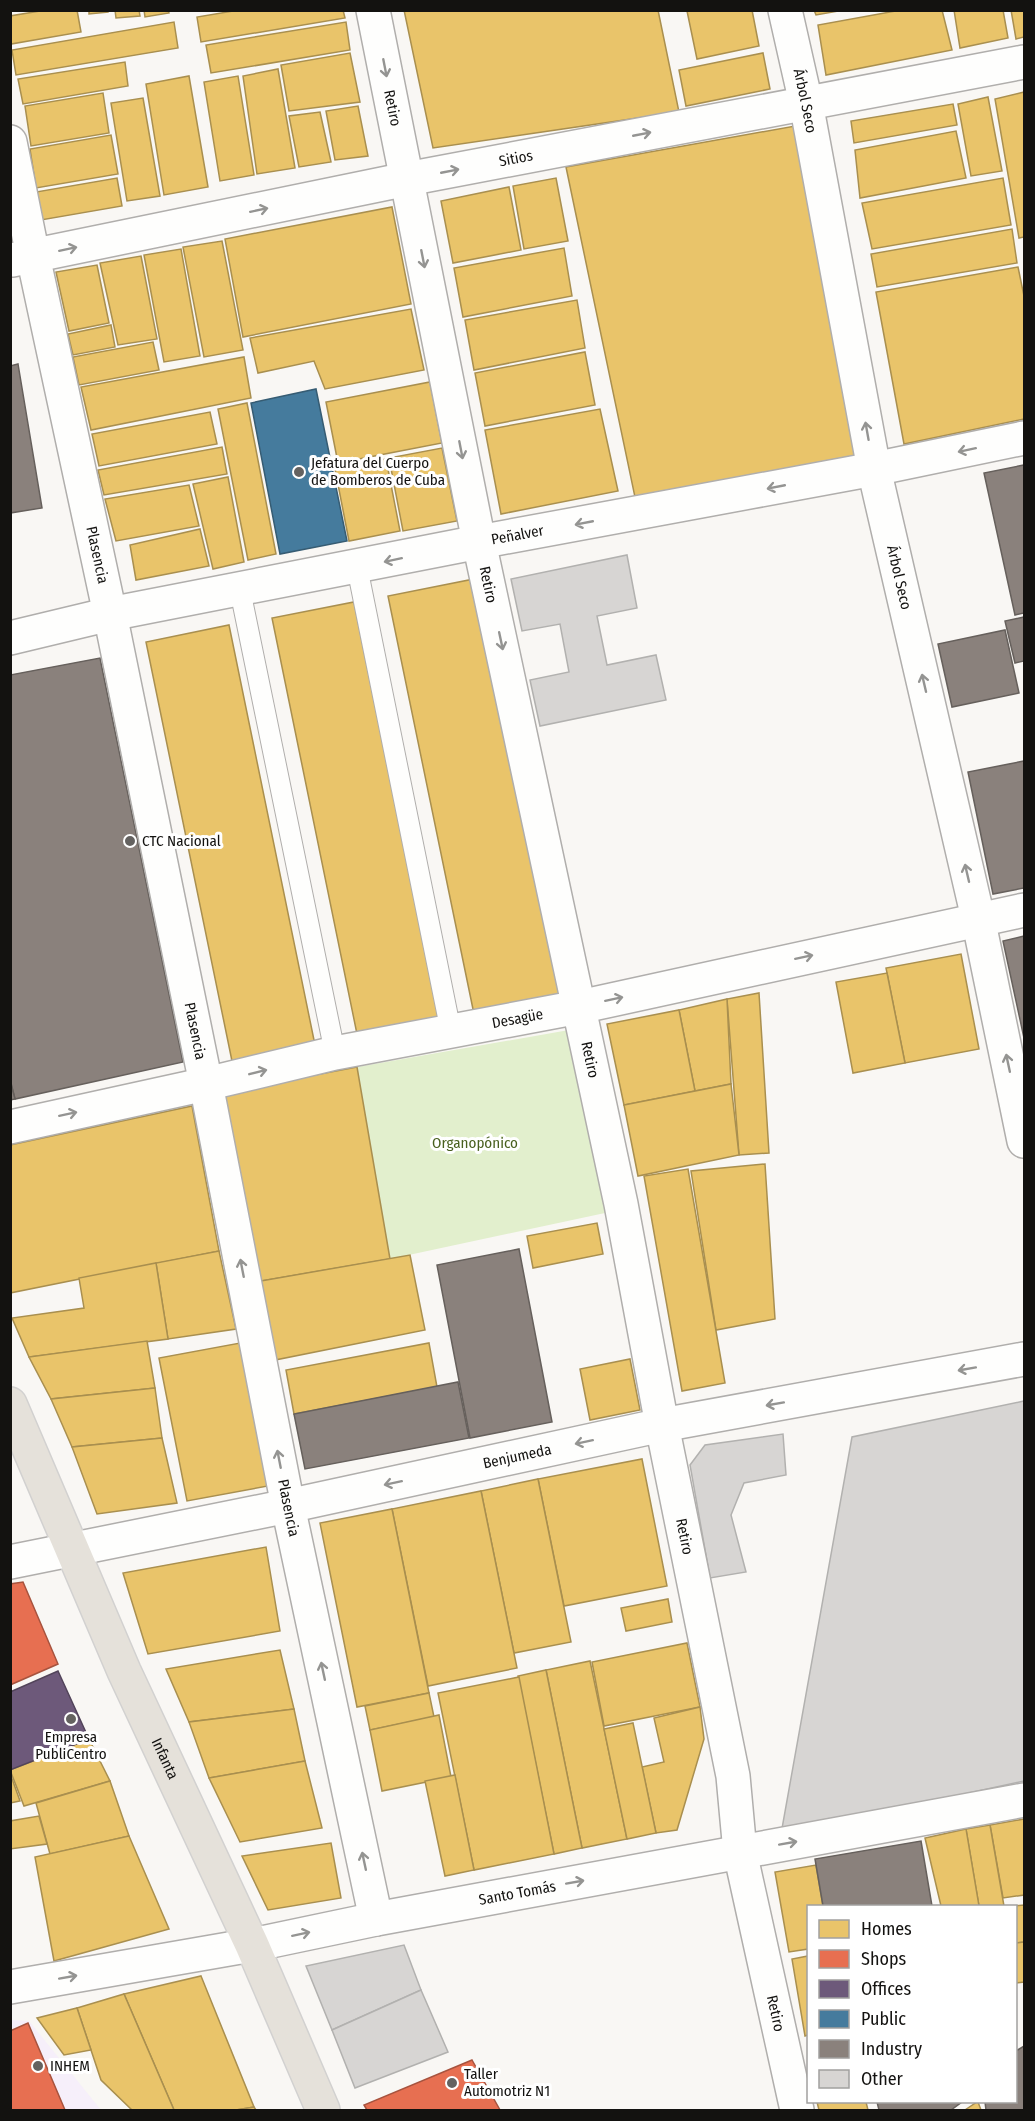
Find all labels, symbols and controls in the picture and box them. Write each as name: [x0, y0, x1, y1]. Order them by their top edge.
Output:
one-way arrow: [380, 58, 391, 77]
street label: Árbol Seco: [790, 67, 820, 135]
street label: Retiro: [380, 88, 405, 128]
one-way arrow: [631, 129, 651, 140]
street label: Sitios: [497, 146, 534, 170]
one-way arrow: [440, 165, 459, 176]
one-way arrow: [249, 204, 268, 215]
one-way arrow: [58, 243, 77, 254]
one-way arrow: [418, 249, 429, 268]
one-way arrow: [861, 422, 872, 441]
one-way arrow: [456, 440, 467, 460]
one-way arrow: [958, 445, 978, 456]
place label: Jefatura del Cuerpo de Bomberos de Cuba: [311, 454, 445, 489]
marker: Jefatura del Cuerpo de Bomberos de Cuba: [292, 465, 306, 479]
one-way arrow: [767, 482, 786, 493]
one-way arrow: [575, 518, 594, 529]
street label: Peñalver: [490, 521, 546, 549]
street label: Plasencia: [82, 525, 112, 585]
street label: Árbol Seco: [883, 544, 915, 612]
one-way arrow: [383, 555, 403, 566]
street label: Retiro: [475, 565, 501, 605]
one-way arrow: [495, 631, 507, 650]
one-way arrow: [917, 673, 929, 692]
place label: CTC Nacional: [142, 832, 221, 850]
marker: CTC Nacional: [123, 834, 137, 848]
one-way arrow: [961, 863, 973, 882]
one-way arrow: [794, 951, 813, 962]
one-way arrow: [603, 993, 623, 1004]
street label: Plasencia: [181, 1001, 210, 1061]
street label: Desagüe: [490, 1005, 545, 1032]
street label: Retiro: [577, 1040, 603, 1080]
one-way arrow: [1002, 1054, 1013, 1074]
one-way arrow: [248, 1065, 267, 1077]
one-way arrow: [57, 1108, 77, 1119]
park label: Organopónico: [432, 1134, 518, 1152]
one-way arrow: [236, 1258, 247, 1278]
one-way arrow: [958, 1364, 977, 1375]
one-way arrow: [766, 1399, 785, 1410]
one-way arrow: [575, 1437, 594, 1448]
street label: Benjumeda: [481, 1440, 553, 1473]
one-way arrow: [273, 1450, 284, 1469]
street label: Plasencia: [274, 1478, 303, 1538]
one-way arrow: [384, 1478, 404, 1489]
street label: Retiro: [672, 1517, 697, 1556]
one-way arrow: [317, 1661, 328, 1681]
marker: Empresa PubliCentro: [64, 1712, 78, 1726]
place label: Empresa PubliCentro: [35, 1728, 107, 1763]
street label: Infanta: [148, 1735, 182, 1782]
one-way arrow: [777, 1838, 797, 1849]
one-way arrow: [357, 1852, 369, 1871]
one-way arrow: [565, 1876, 585, 1887]
street label: Santo Tomás: [477, 1877, 557, 1909]
legend: [807, 1905, 1017, 2103]
text: Homes: [861, 1918, 912, 1940]
one-way arrow: [291, 1928, 310, 1940]
text: Shops: [861, 1948, 906, 1970]
one-way arrow: [58, 1971, 77, 1982]
text: Offices: [861, 1978, 911, 2000]
street label: Retiro: [763, 1993, 788, 2033]
text: Public: [861, 2008, 906, 2030]
text: Industry: [861, 2038, 922, 2060]
place label: INHEM: [50, 2057, 90, 2075]
marker: INHEM: [31, 2059, 45, 2073]
place label: Taller Automotriz N1: [464, 2065, 550, 2100]
text: Other: [861, 2068, 904, 2090]
marker: Taller Automotriz N1: [445, 2076, 459, 2090]

